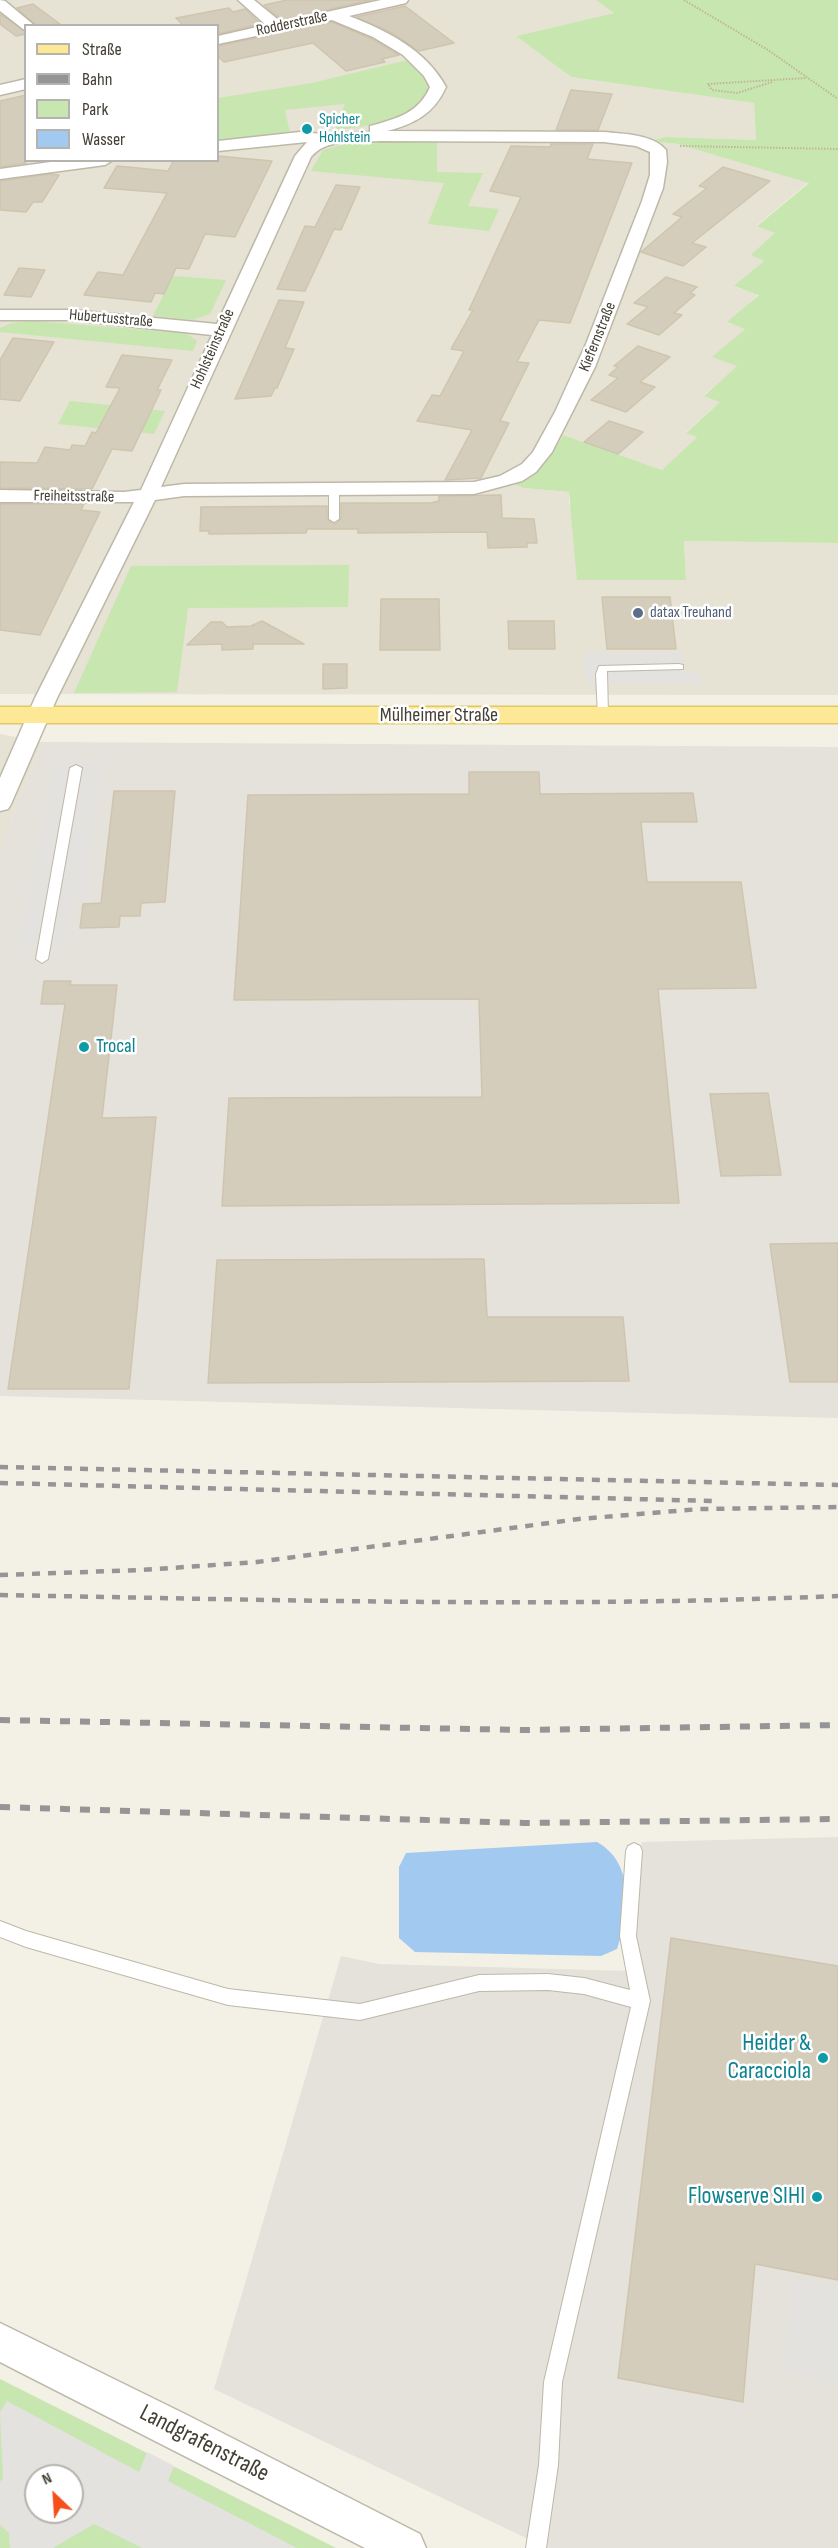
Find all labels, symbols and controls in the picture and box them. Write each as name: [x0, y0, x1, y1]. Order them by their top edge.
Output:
street label: Rodderstraße: [255, 7, 329, 41]
legend: [24, 24, 219, 162]
text: Straße: [82, 39, 122, 60]
text: Bahn: [82, 69, 112, 90]
text: Park: [82, 99, 108, 120]
place label: Spicher Hohlstein: [319, 110, 370, 148]
marker: Spicher Hohlstein: [300, 122, 314, 136]
text: Wasser: [82, 129, 125, 150]
street label: Kiefernstraße: [575, 300, 621, 374]
street label: Hubertusstraße: [68, 306, 154, 332]
street label: Hohlsteinstraße: [187, 306, 239, 392]
street label: Freiheitsstraße: [34, 487, 114, 507]
place label: datax Treuhand: [650, 603, 732, 623]
marker: datax Treuhand: [631, 606, 645, 620]
street label: Mülheimer Straße: [380, 704, 498, 728]
place label: Trocal: [96, 1035, 136, 1059]
marker: Trocal: [77, 1040, 91, 1054]
place label: Heider & Caracciola: [728, 2030, 811, 2086]
marker: Heider & Caracciola: [816, 2051, 830, 2065]
place label: Flowserve SIHI: [688, 2183, 805, 2211]
marker: Flowserve SIHI: [810, 2190, 824, 2204]
street label: Landgrafenstraße: [134, 2399, 274, 2489]
north arrow: [24, 2464, 84, 2524]
text: N: [39, 2469, 55, 2489]

